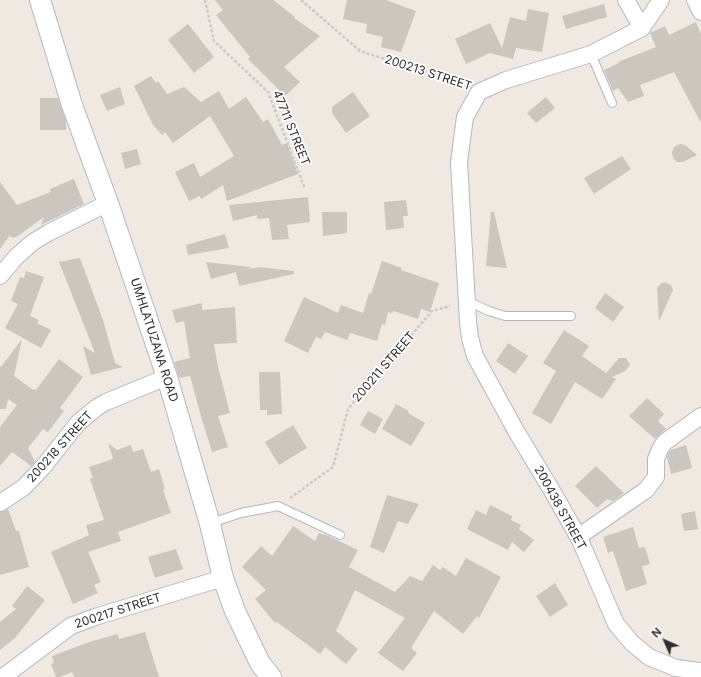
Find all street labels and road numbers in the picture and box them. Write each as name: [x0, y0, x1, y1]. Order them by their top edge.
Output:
street label: 200213 STREET: [383, 52, 473, 94]
street label: 47711 STREET: [269, 88, 313, 168]
street label: UMHLATUZANA ROAD: [127, 276, 181, 404]
street label: 200211 STREET: [350, 329, 418, 405]
street label: 200218 STREET: [24, 408, 96, 486]
street label: 200438 STREET: [531, 464, 589, 552]
street label: 200217 STREET: [73, 590, 163, 632]

